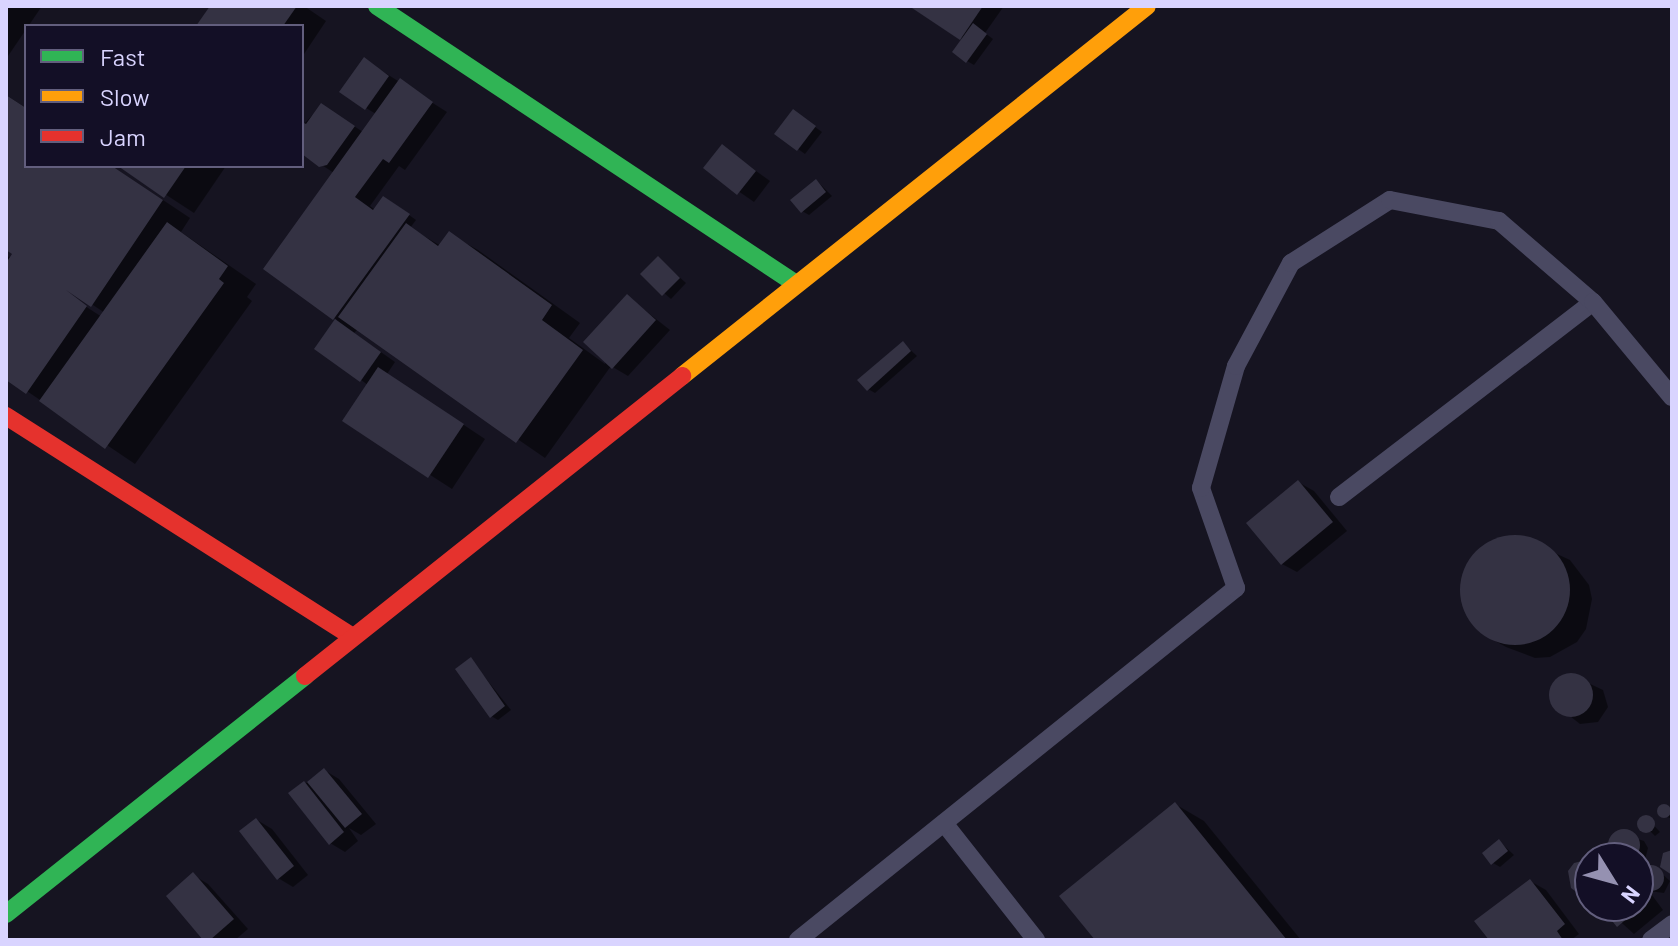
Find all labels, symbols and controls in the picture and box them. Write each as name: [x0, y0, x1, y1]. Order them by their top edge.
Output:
legend: [24, 24, 304, 168]
text: Fast: [100, 42, 145, 71]
text: Slow: [100, 82, 149, 111]
text: Jam: [100, 122, 146, 151]
north arrow: [1574, 842, 1654, 922]
text: N: [1617, 882, 1646, 909]

